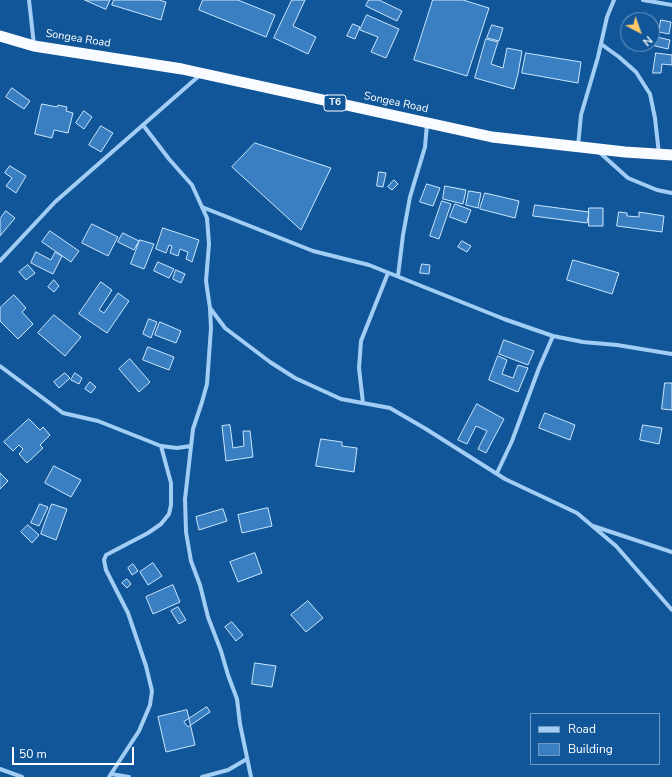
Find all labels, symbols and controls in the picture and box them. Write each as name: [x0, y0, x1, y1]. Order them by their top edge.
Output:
north arrow: [620, 12, 660, 52]
street label: Songea Road: [45, 27, 111, 51]
text: N: [640, 32, 656, 49]
street label: Songea Road: [363, 90, 429, 116]
road number: T6: [324, 95, 346, 111]
legend: [530, 713, 660, 765]
text: Road: [568, 721, 596, 737]
scale bar: [14, 739, 136, 765]
text: Building: [568, 741, 613, 757]
text: 50 m: [19, 746, 47, 762]

